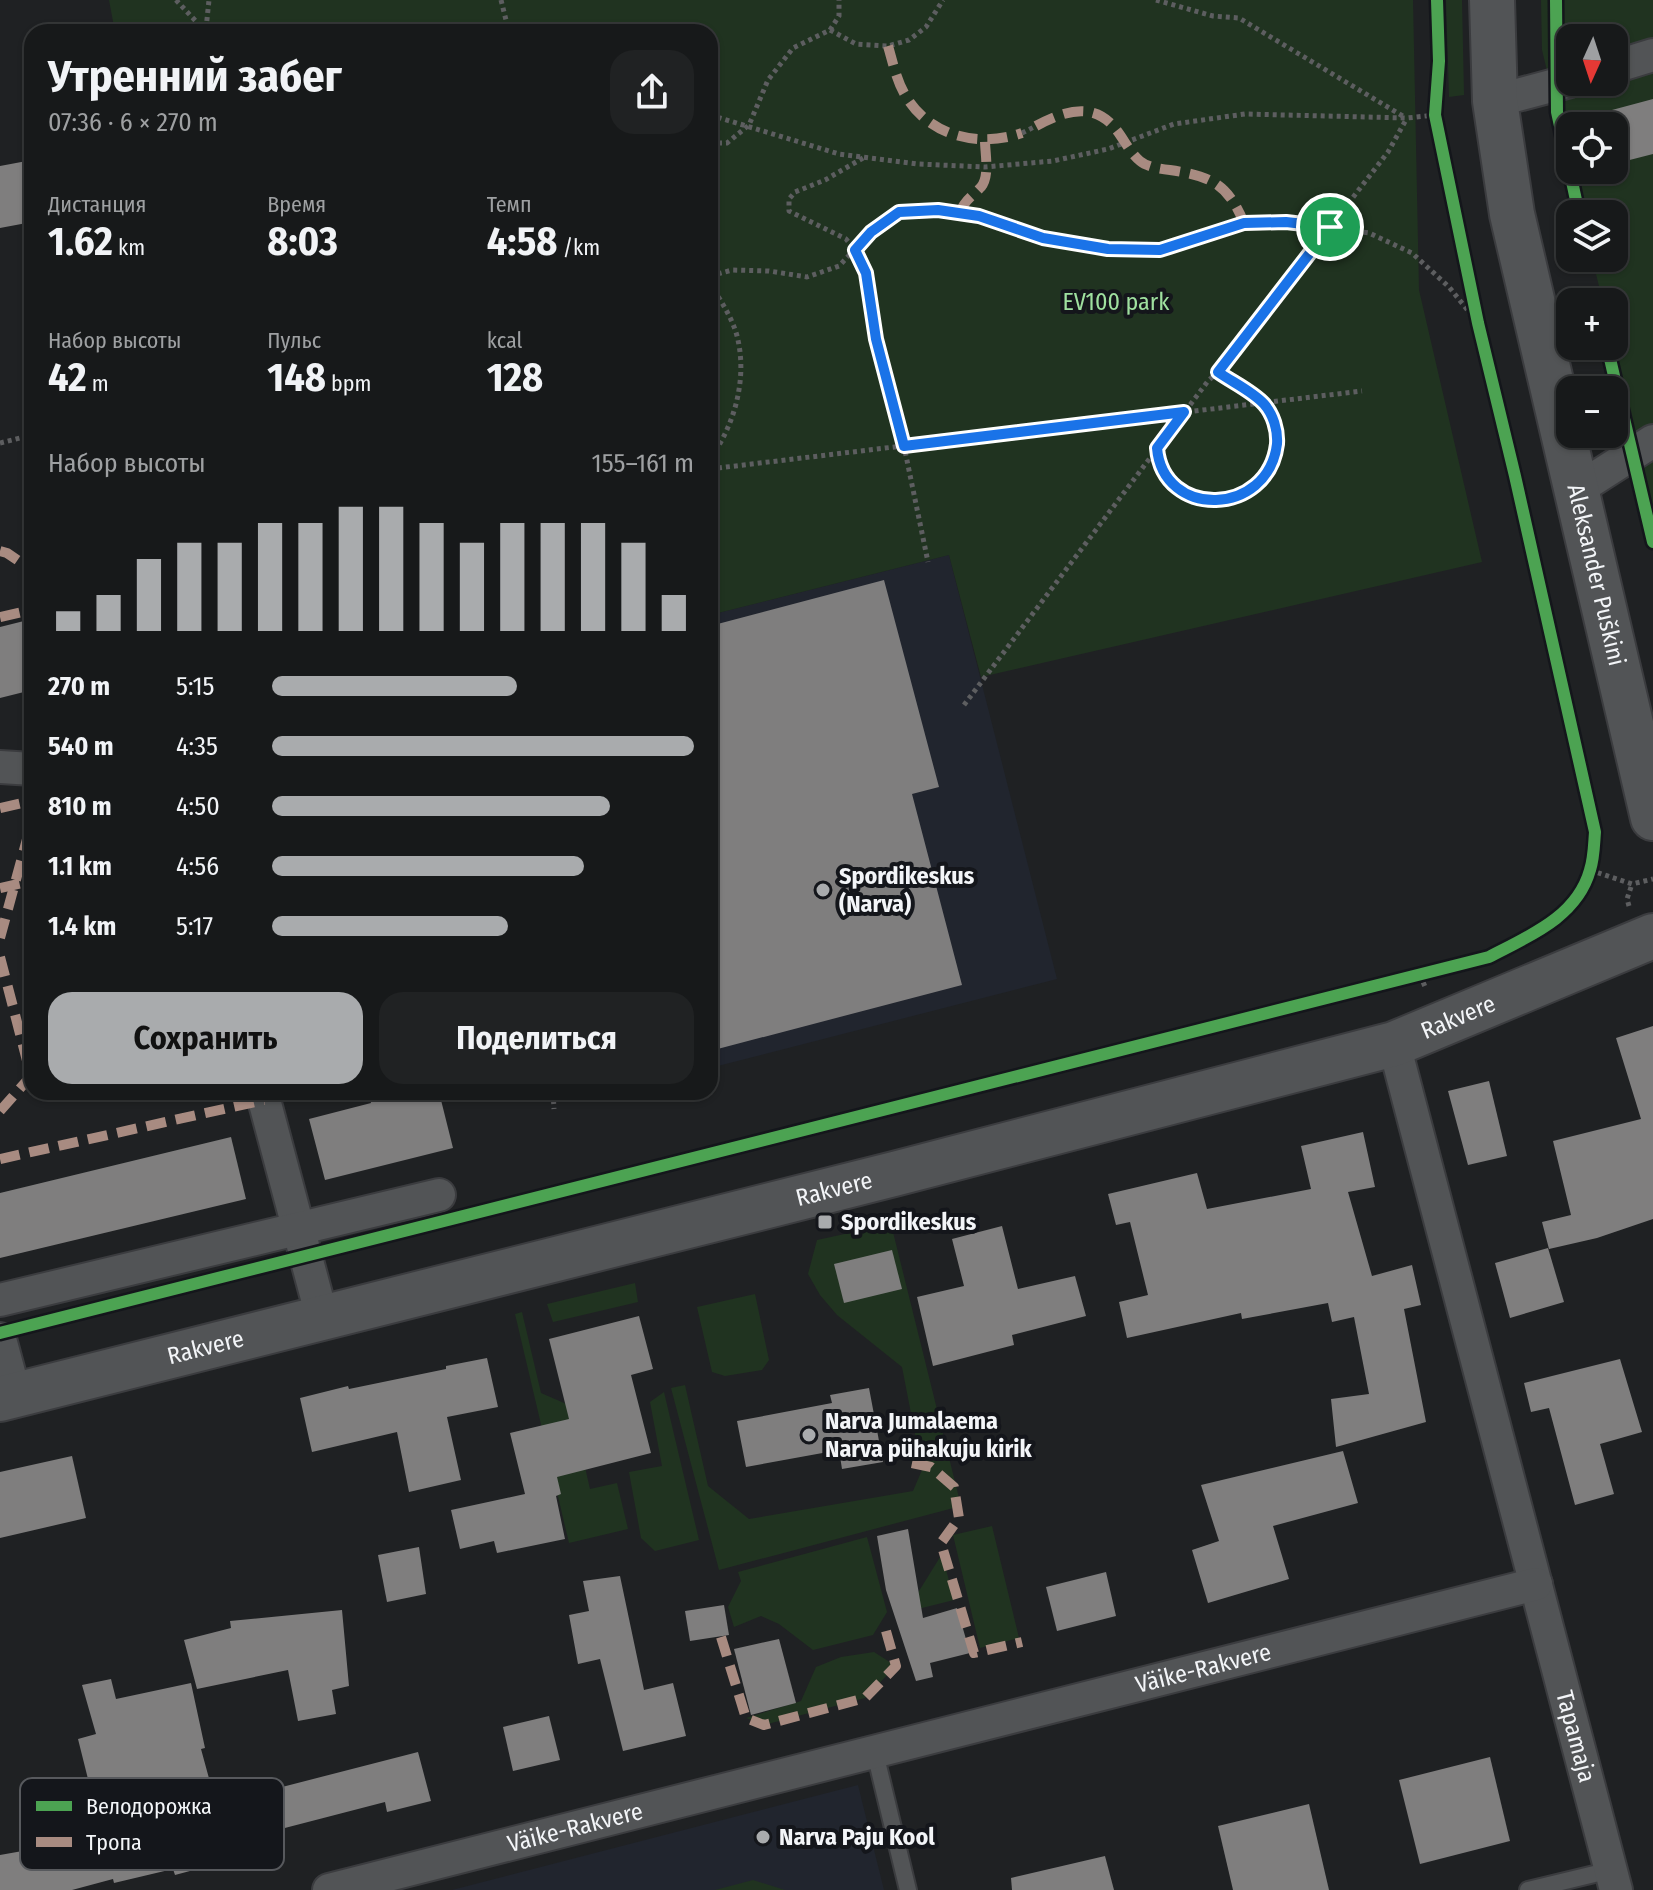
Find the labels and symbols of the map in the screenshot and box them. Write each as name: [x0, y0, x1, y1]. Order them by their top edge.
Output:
north arrow: [1556, 24, 1628, 96]
pin: [1296, 193, 1364, 261]
park label: EV100 park: [1063, 288, 1170, 316]
street label: Aleksander Puškini: [1562, 481, 1631, 669]
place label: Spordikeskus (Narva): [839, 862, 975, 918]
marker: Spordikeskus (Narva): [814, 881, 832, 899]
street label: Rakvere: [1417, 989, 1499, 1045]
street label: Rakvere: [793, 1166, 875, 1212]
place label: Spordikeskus: [841, 1208, 977, 1236]
marker: Spordikeskus: [816, 1213, 834, 1231]
street label: Rakvere: [164, 1324, 247, 1370]
place label: Narva Jumalaema Narva pühakuju kirik: [825, 1407, 1032, 1463]
marker: Narva Jumalaema Narva pühakuju kirik: [800, 1426, 818, 1444]
street label: Väike-Rakvere: [1133, 1638, 1274, 1699]
street label: Tapamaja: [1550, 1688, 1601, 1785]
legend: [20, 1778, 284, 1870]
text: Велодорожка: [86, 1793, 212, 1820]
street label: Väike-Rakvere: [505, 1797, 646, 1858]
place label: Narva Paju Kool: [779, 1823, 935, 1851]
marker: Narva Paju Kool: [754, 1828, 772, 1846]
text: Тропа: [86, 1829, 142, 1856]

